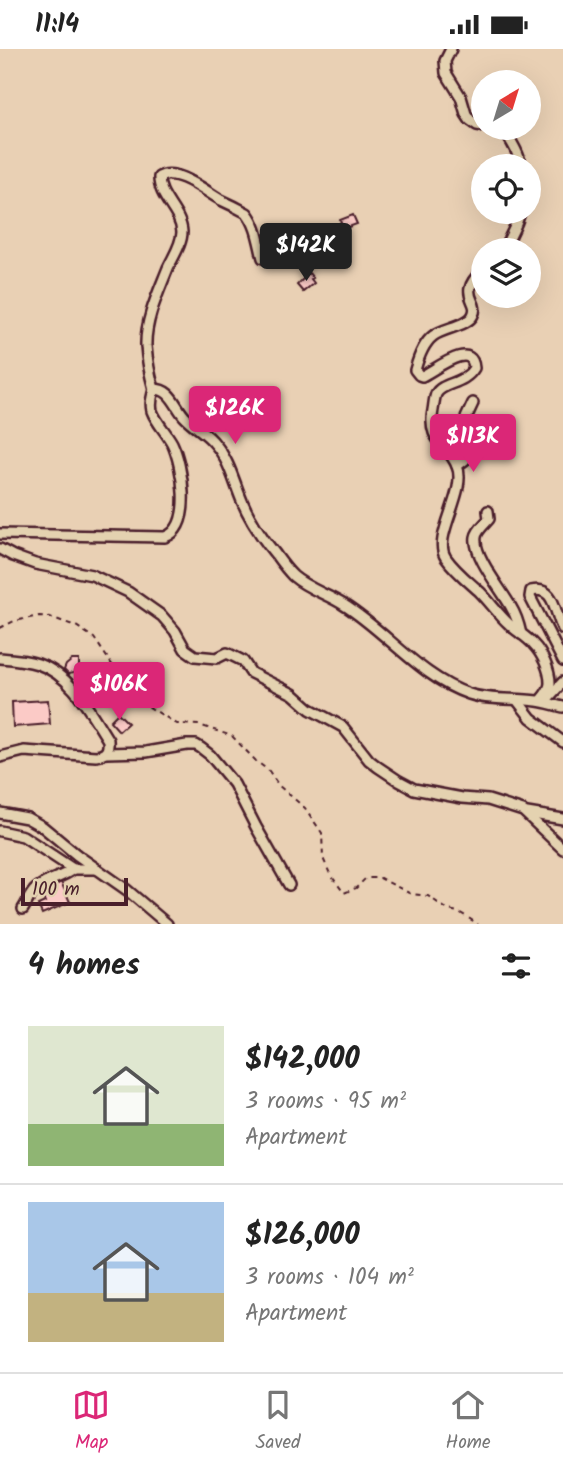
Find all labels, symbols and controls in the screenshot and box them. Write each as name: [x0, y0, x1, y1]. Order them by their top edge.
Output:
text: 11:14: [35, 4, 79, 46]
north arrow: [471, 70, 541, 140]
map controls: [471, 70, 541, 308]
button: locate: [471, 154, 541, 224]
pin: $142K: [257, 223, 355, 283]
text: $142K: [276, 228, 336, 264]
button: layers: [471, 238, 541, 308]
pin: $126K: [186, 387, 284, 446]
text: $126K: [205, 391, 265, 427]
pin: $113K: [424, 415, 522, 474]
text: $113K: [446, 419, 500, 455]
pin: $106K: [70, 663, 168, 722]
text: $106K: [90, 667, 148, 703]
scale bar: [21, 875, 128, 907]
text: 100 m: [32, 875, 80, 905]
text: 4 homes: [28, 942, 140, 990]
icon: filters: [497, 947, 535, 985]
text: $142,000: [245, 1036, 360, 1084]
icon: home: [84, 1054, 168, 1138]
text: 3 rooms · 95 m²: [245, 1084, 406, 1120]
text: Apartment: [245, 1120, 347, 1156]
text: $126,000: [245, 1212, 360, 1260]
icon: home: [84, 1230, 168, 1314]
text: 3 rooms · 104 m²: [245, 1260, 414, 1296]
text: Apartment: [245, 1296, 347, 1332]
tab: Map: [72, 1386, 110, 1458]
tab: Saved: [255, 1386, 301, 1458]
tab: Home: [445, 1386, 491, 1458]

